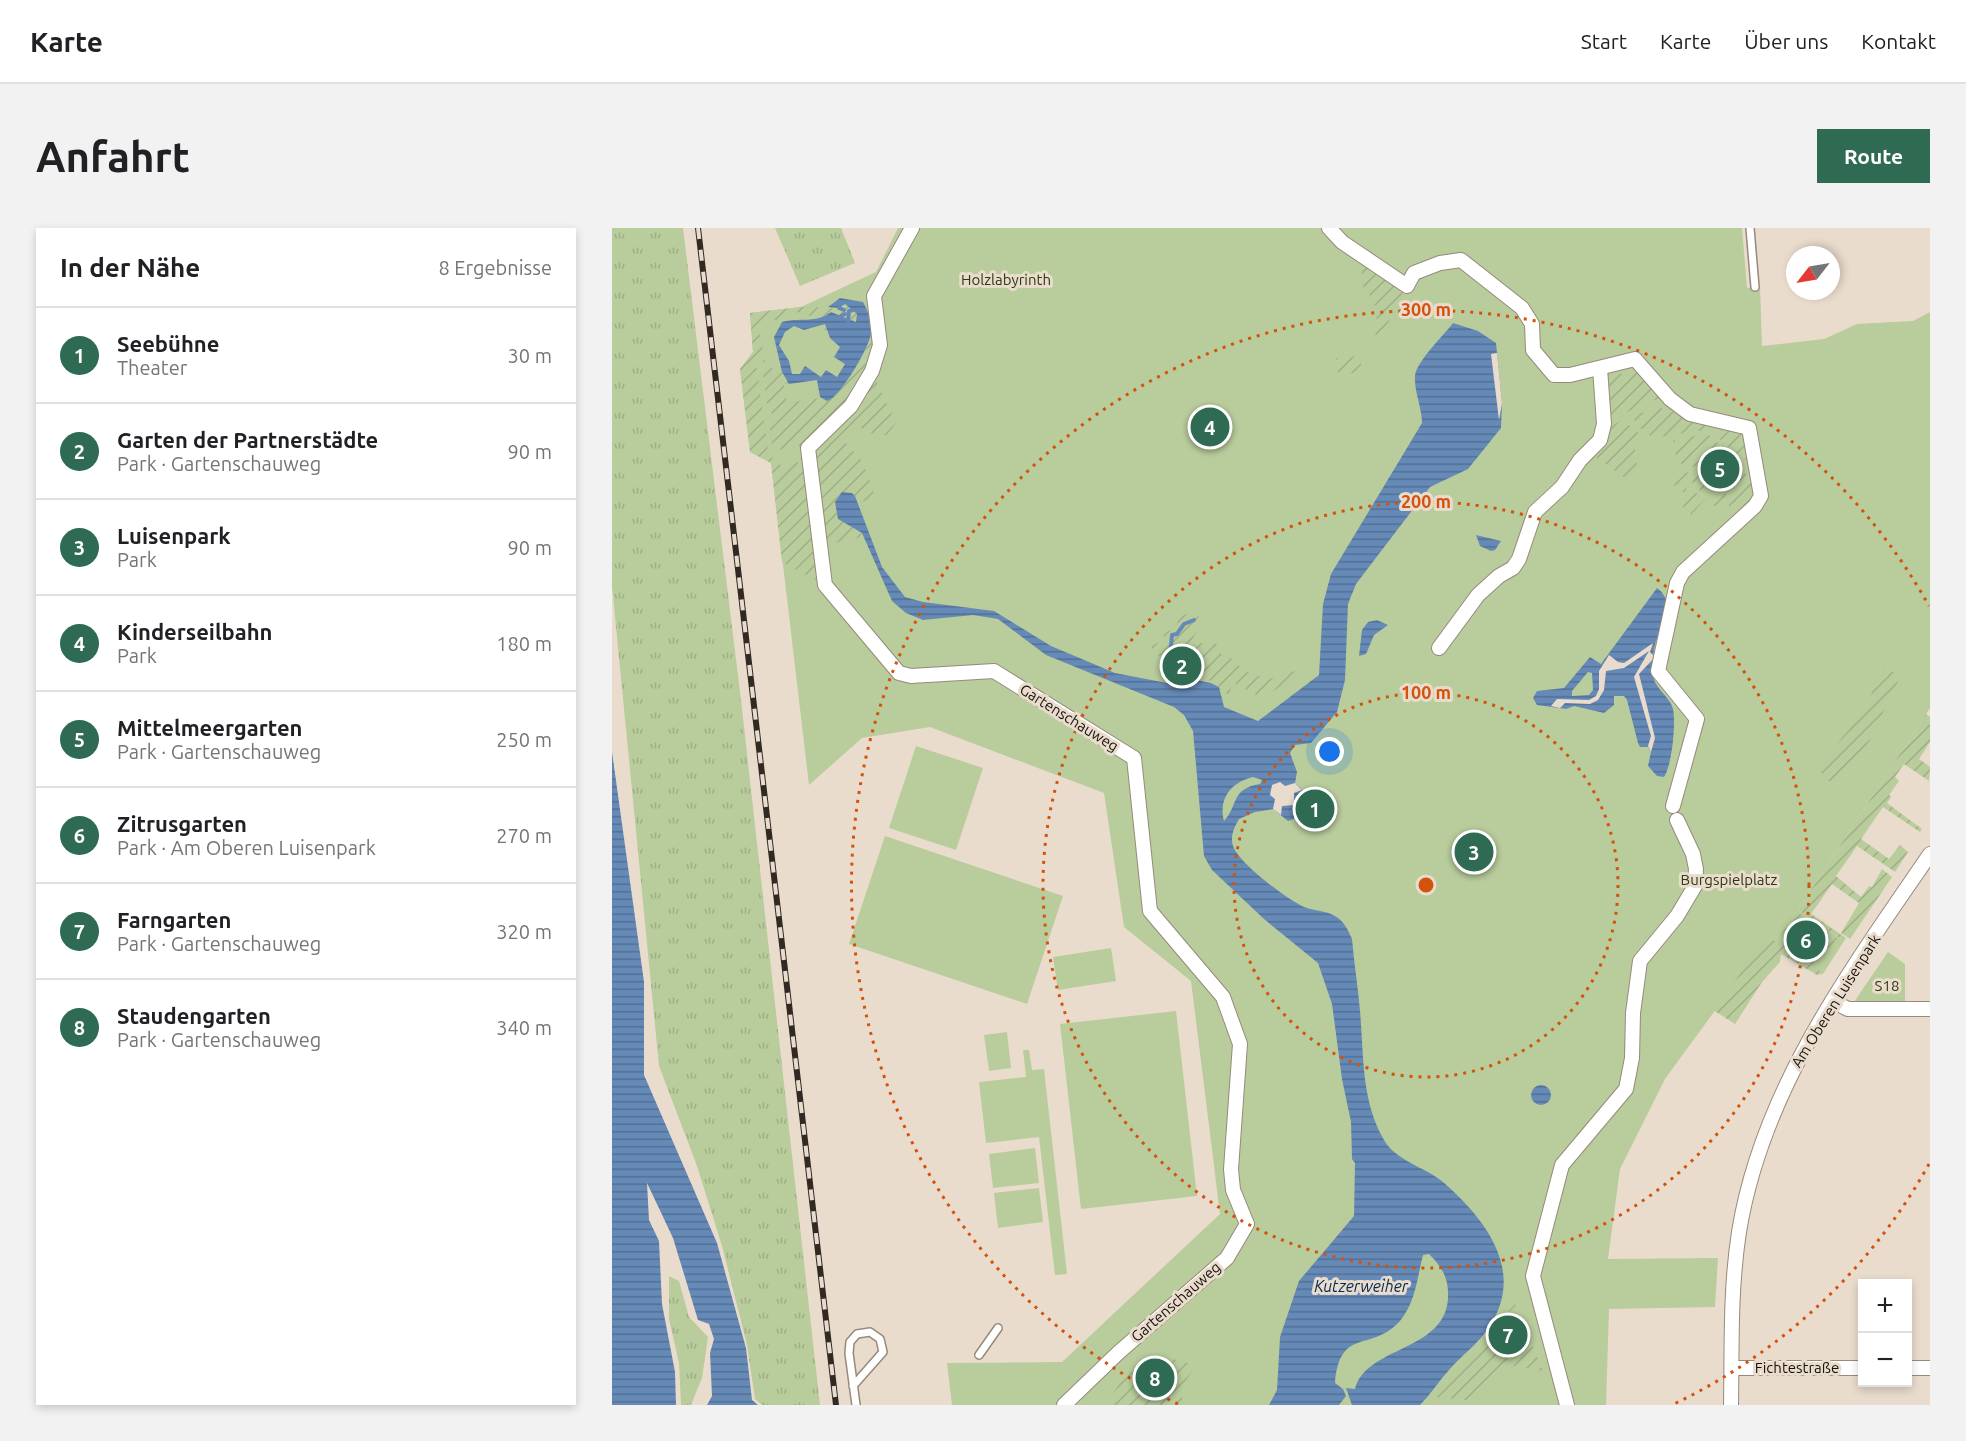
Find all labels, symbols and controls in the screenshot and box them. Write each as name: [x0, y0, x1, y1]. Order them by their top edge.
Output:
text: Karte: [30, 26, 103, 57]
text: Start: [1581, 29, 1627, 53]
text: Karte: [1660, 29, 1711, 53]
text: Über uns: [1744, 29, 1828, 53]
text: Kontakt: [1861, 29, 1936, 53]
button: Route: [1817, 129, 1930, 183]
text: Anfahrt: [36, 133, 190, 180]
north arrow: [1786, 246, 1840, 300]
text: In der Nähe: [60, 253, 200, 282]
text: 8 Ergebnisse: [438, 256, 552, 279]
park label: Holzlabyrinth: [961, 271, 1051, 288]
text: 300 m: [1401, 299, 1451, 319]
text: Seebühne: [117, 331, 219, 356]
text: 1: [74, 344, 85, 367]
text: 30 m: [508, 344, 552, 367]
text: Theater: [117, 356, 187, 379]
pin: 4: [1190, 404, 1230, 450]
text: Garten der Partnerstädte: [117, 427, 378, 452]
text: 2: [74, 440, 85, 463]
text: 90 m: [508, 440, 552, 463]
pin: 5: [1700, 446, 1740, 492]
text: Park · Gartenschauweg: [117, 452, 321, 475]
text: 200 m: [1401, 491, 1451, 511]
text: Luisenpark: [117, 523, 231, 548]
text: 3: [74, 536, 85, 559]
text: 90 m: [508, 536, 552, 559]
text: Park: [117, 548, 157, 571]
text: Kinderseilbahn: [117, 619, 273, 644]
text: 4: [74, 632, 85, 655]
text: 180 m: [496, 632, 552, 655]
text: Park: [117, 644, 157, 667]
pin: 2: [1162, 644, 1202, 688]
street label: Gartenschauweg: [1017, 680, 1122, 755]
text: 100 m: [1401, 682, 1451, 702]
text: Mittelmeergarten: [117, 715, 302, 740]
text: 5: [74, 728, 85, 751]
text: 250 m: [496, 728, 552, 751]
your location: [1315, 737, 1344, 766]
text: Park · Gartenschauweg: [117, 740, 321, 763]
pin: 1: [1296, 786, 1334, 832]
text: Zitrusgarten: [117, 811, 247, 836]
text: 6: [74, 824, 85, 847]
text: 270 m: [496, 824, 552, 847]
pin: 3: [1454, 830, 1494, 874]
text: Park · Am Oberen Luisenpark: [117, 836, 376, 859]
park label: Burgspielplatz: [1681, 871, 1777, 888]
centre of rings: [1416, 875, 1436, 895]
text: Farngarten: [117, 907, 231, 932]
pin: 6: [1786, 918, 1826, 962]
text: 7: [74, 920, 85, 943]
text: 320 m: [496, 920, 552, 943]
street label: Am Oberen Luisenpark: [1788, 931, 1884, 1070]
text: Park · Gartenschauweg: [117, 932, 321, 955]
park label: S18: [1875, 977, 1899, 994]
text: Staudengarten: [117, 1003, 271, 1028]
text: 8: [74, 1016, 85, 1039]
text: 340 m: [496, 1016, 552, 1039]
text: Park · Gartenschauweg: [117, 1028, 321, 1051]
street label: Gartenschauweg: [1127, 1258, 1224, 1345]
water label: Kutzerweiher: [1314, 1277, 1409, 1295]
map controls: [1858, 1279, 1912, 1387]
button: +: [1858, 1279, 1912, 1333]
pin: 7: [1488, 1312, 1528, 1358]
button: −: [1858, 1333, 1912, 1387]
pin: 8: [1136, 1356, 1174, 1400]
street label: Fichtestraße: [1755, 1359, 1839, 1376]

